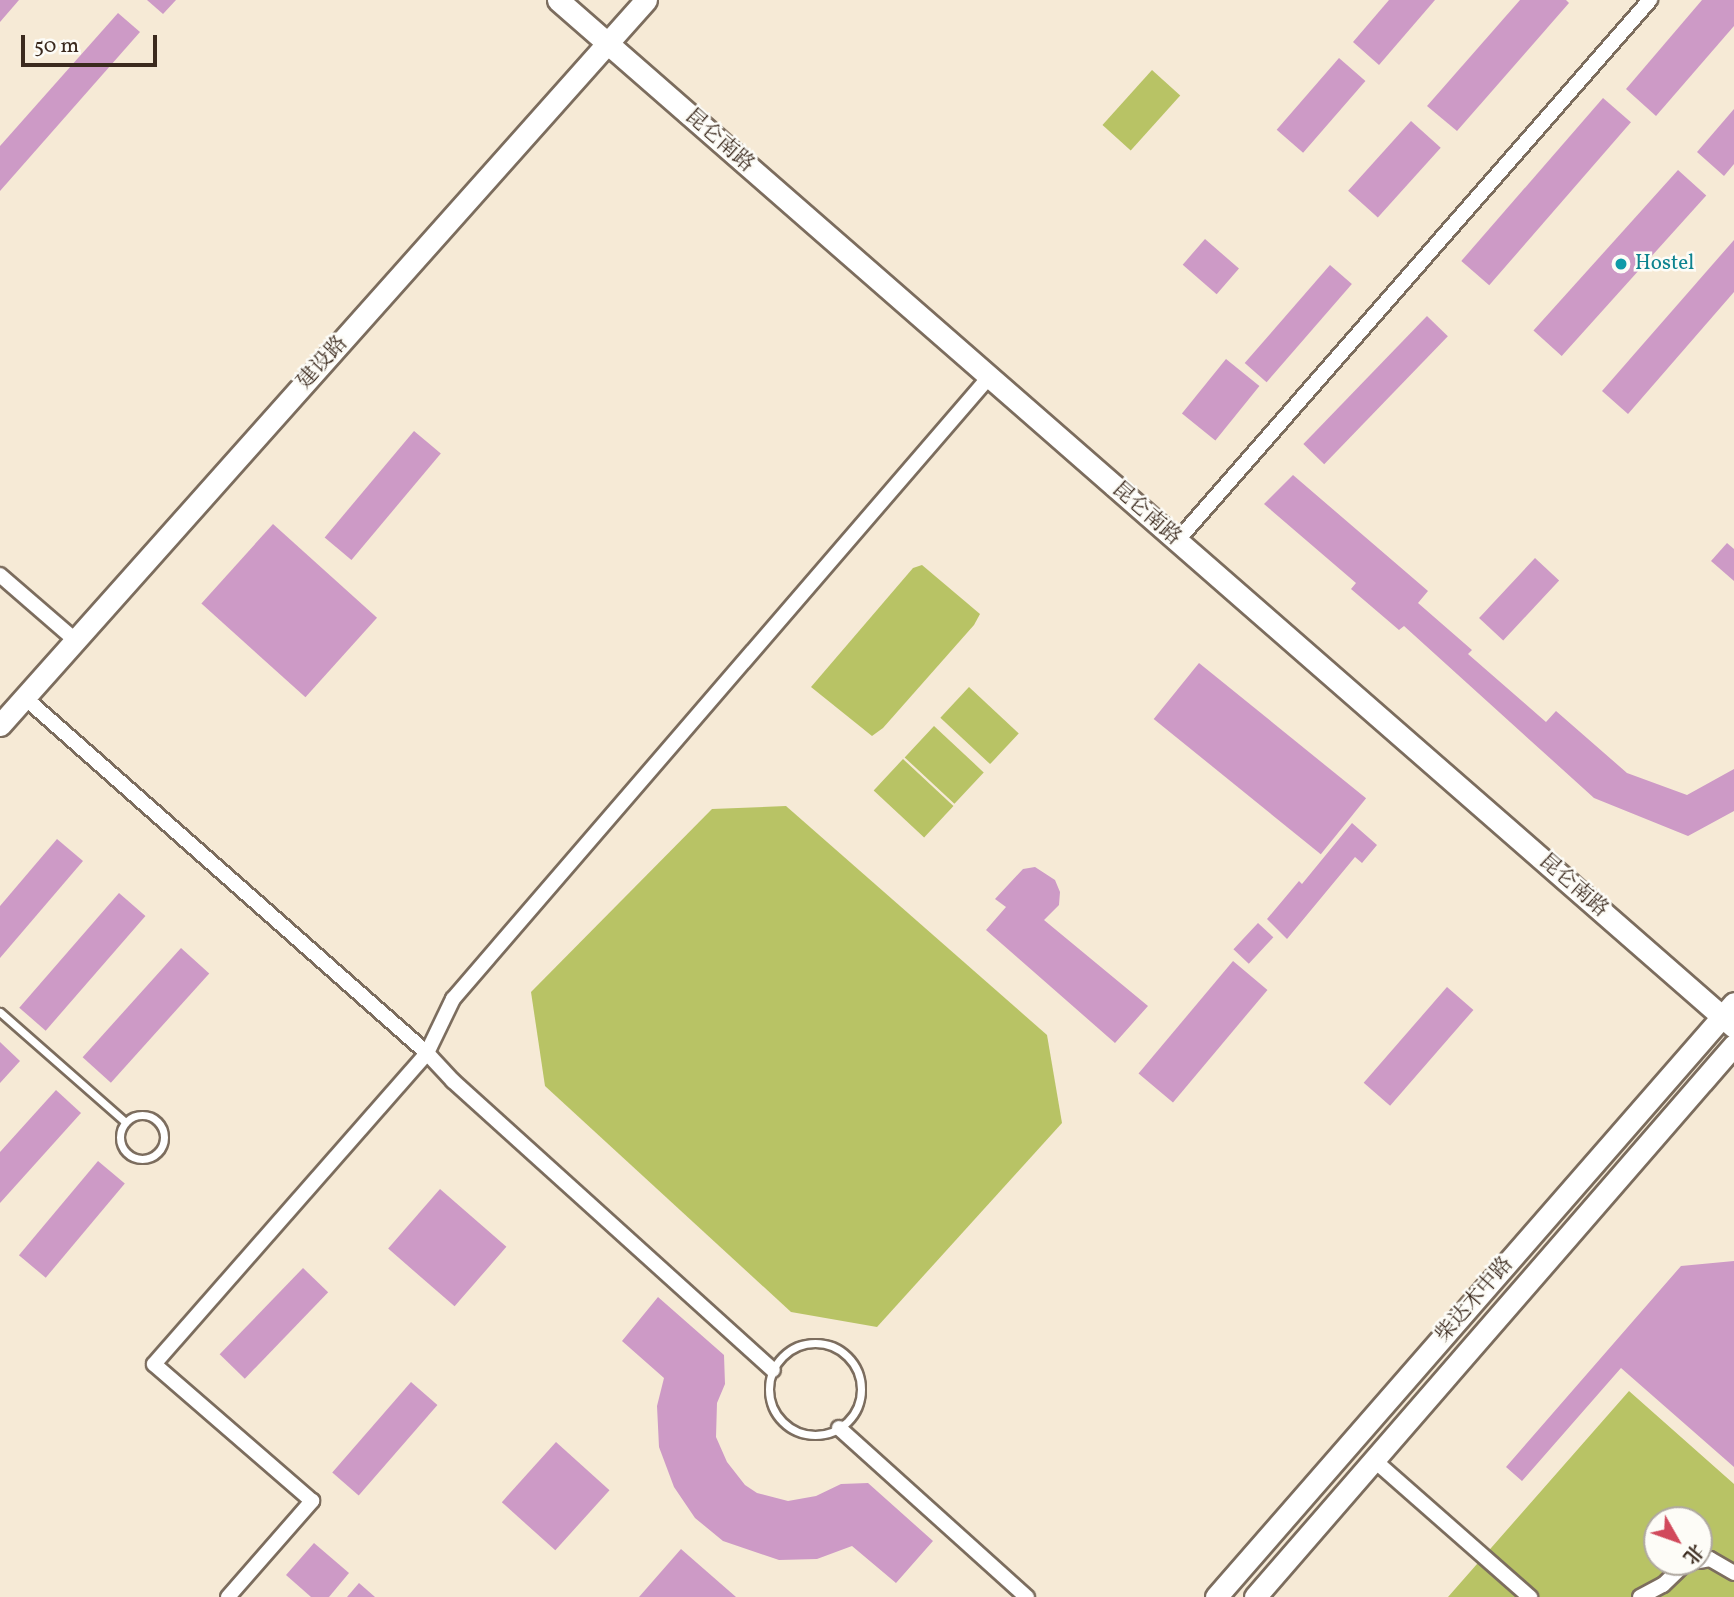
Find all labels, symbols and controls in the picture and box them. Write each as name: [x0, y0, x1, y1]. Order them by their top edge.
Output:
scale bar: [24, 21, 161, 65]
text: 50 m: [34, 32, 79, 61]
street label: 昆仑南路: [679, 104, 759, 178]
place label: Hostel: [1635, 251, 1694, 277]
marker: Hostel: [1613, 256, 1629, 272]
street label: 建设路: [293, 331, 353, 395]
street label: 昆仑南路: [1106, 477, 1186, 551]
street label: 昆仑南路: [1533, 849, 1613, 923]
street label: 柴达木中路: [1431, 1252, 1519, 1348]
north arrow: [1643, 1506, 1713, 1576]
text: 北: [1676, 1538, 1709, 1569]

